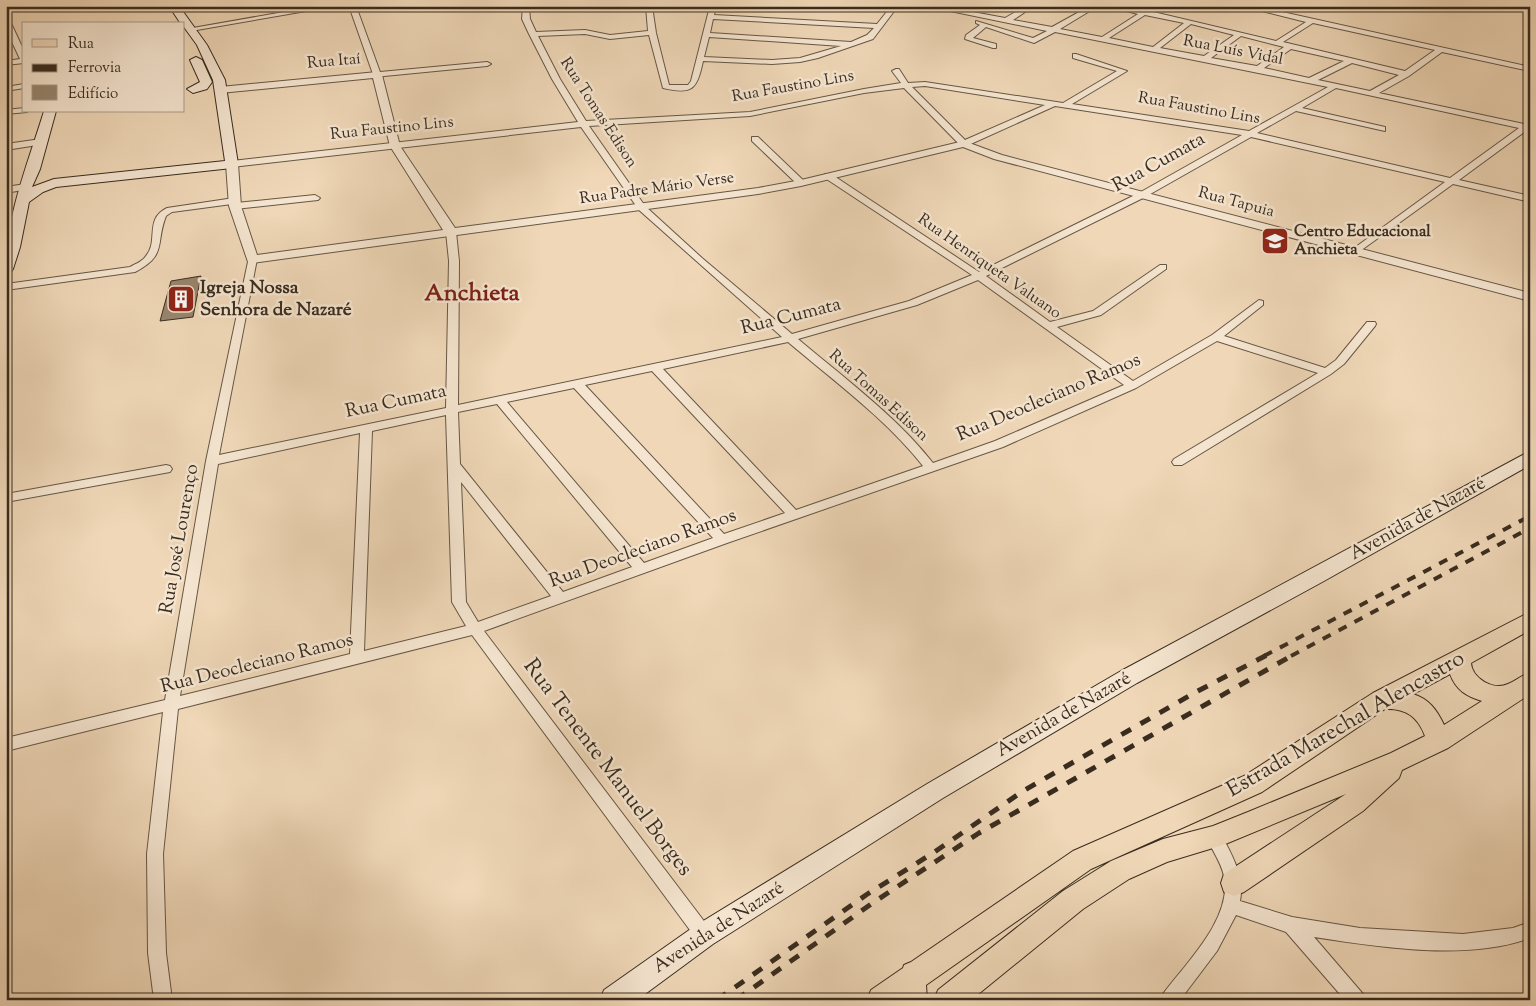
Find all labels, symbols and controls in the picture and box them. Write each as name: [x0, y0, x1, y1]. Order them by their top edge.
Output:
legend: [22, 22, 185, 112]
street label: Rua Luís Vidal: [1181, 30, 1286, 72]
text: Rua: [68, 34, 94, 55]
street label: Rua Itaí: [306, 48, 362, 76]
street label: Rua Tomas Edison: [554, 53, 643, 173]
text: Ferrovia: [68, 58, 121, 79]
street label: Rua Faustino Lins: [730, 65, 856, 109]
text: Edifício: [68, 84, 118, 105]
street label: Rua Faustino Lins: [1136, 87, 1262, 131]
street label: Rua Faustino Lins: [329, 111, 455, 147]
street label: Rua Cumata: [1108, 126, 1211, 200]
street label: Rua Padre Mário Verse: [578, 167, 736, 211]
street label: Rua Tapuia: [1195, 182, 1277, 224]
street label: Rua Henriqueta Valuano: [912, 209, 1066, 326]
place label: Centro Educacional Anchieta: [1294, 221, 1431, 262]
school or university icon: Centro Educacional Anchieta: [1260, 226, 1290, 256]
place label: Igreja Nossa Senhora de Nazaré: [200, 275, 352, 324]
district label: Anchieta: [424, 277, 521, 311]
building icon: Igreja Nossa Senhora de Nazaré: [166, 284, 196, 314]
street label: Rua Cumata: [738, 291, 844, 342]
street label: Rua Tomas Edison: [823, 345, 934, 448]
street label: Rua Deocleciano Ramos: [953, 347, 1145, 449]
street label: Rua Cumata: [343, 378, 449, 426]
street label: Rua José Lourenço: [154, 462, 206, 616]
street label: Avenida de Nazaré: [1345, 470, 1491, 568]
street label: Rua Deocleciano Ramos: [546, 503, 740, 595]
street label: Rua Deocleciano Ramos: [158, 627, 356, 701]
street label: Estrada Marechal Alencastro: [1221, 644, 1471, 806]
street label: Rua Tenente Manuel Borges: [514, 652, 700, 884]
street label: Avenida de Nazaré: [992, 665, 1137, 765]
street label: Avenida de Nazaré: [648, 875, 790, 981]

